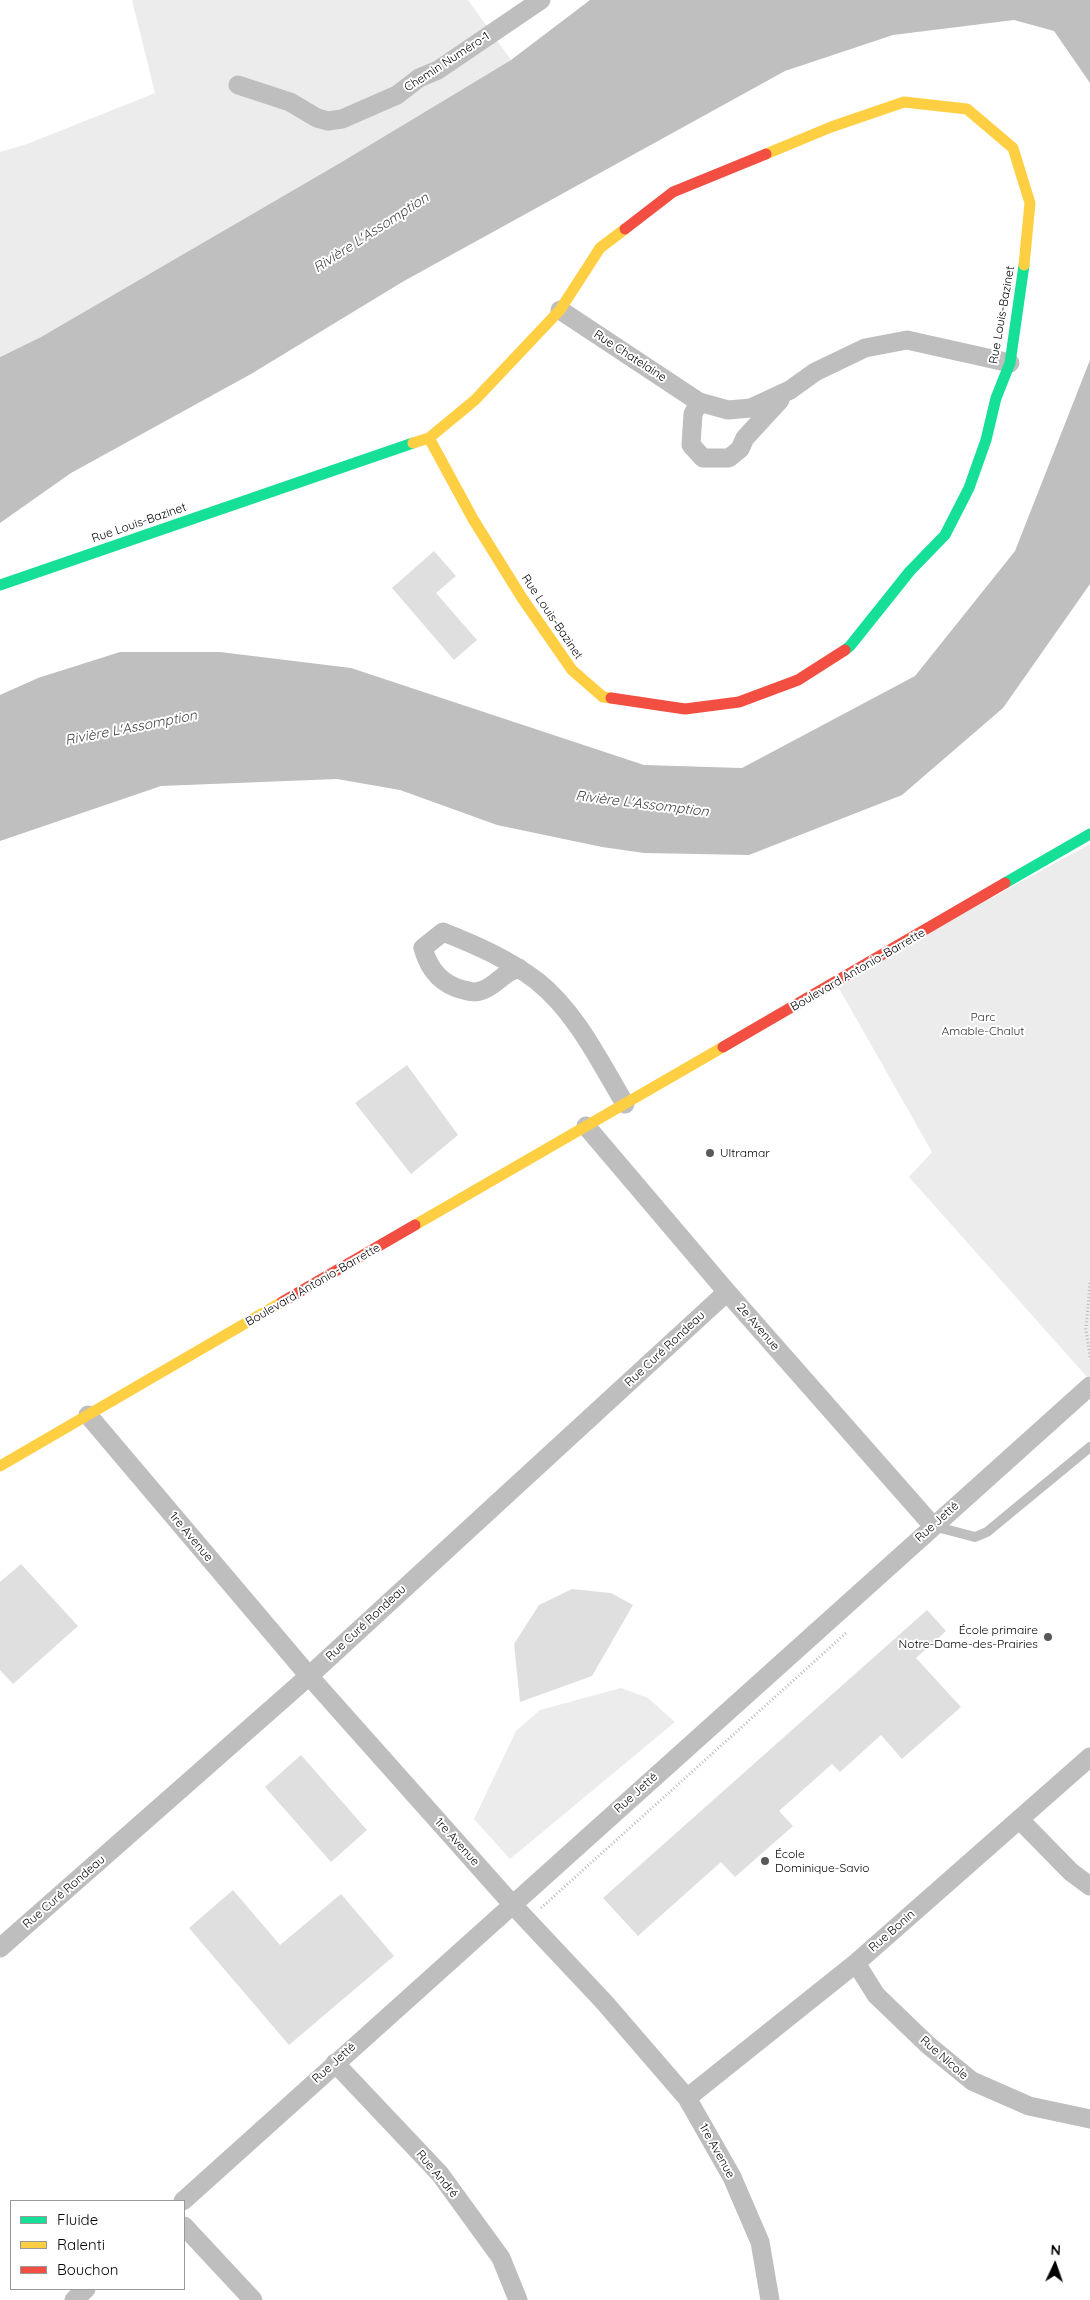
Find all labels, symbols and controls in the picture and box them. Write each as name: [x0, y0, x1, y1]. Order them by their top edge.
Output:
street label: Chemin Numéro-1: [402, 29, 492, 95]
water label: Rivière L'Assomption: [310, 190, 432, 276]
street label: Rue Louis-Bazinet: [986, 265, 1018, 365]
street label: Rue Chatelaine: [591, 327, 669, 385]
street label: Rue Louis-Bazinet: [90, 500, 188, 546]
street label: Rue Louis-Bazinet: [518, 572, 586, 662]
water label: Rivière L'Assomption: [64, 707, 198, 749]
water label: Rivière L'Assomption: [575, 788, 709, 820]
street label: Boulevard Antonio-Barrette: [788, 926, 928, 1014]
park label: Parc Amable-Chalut: [942, 1010, 1024, 1038]
place label: Ultramar: [720, 1146, 770, 1160]
marker: Ultramar: [704, 1147, 716, 1159]
street label: Boulevard Antonio-Barrette: [243, 1241, 383, 1329]
street label: 2e Avenue: [734, 1300, 782, 1354]
street label: Rue Curé Rondeau: [622, 1308, 708, 1390]
street label: Rue Jetté: [912, 1499, 962, 1545]
street label: 1re Avenue: [166, 1509, 216, 1565]
street label: Rue Curé Rondeau: [323, 1582, 409, 1664]
place label: École primaire Notre-Dame-des-Prairies: [898, 1623, 1038, 1651]
marker: École primaire Notre-Dame-des-Prairies: [1042, 1631, 1054, 1643]
street label: Rue Jetté: [611, 1770, 661, 1816]
street label: 1re Avenue: [432, 1815, 482, 1869]
place label: École Dominique-Savio: [775, 1847, 870, 1875]
street label: Rue Curé Rondeau: [20, 1852, 108, 1932]
marker: École Dominique-Savio: [759, 1855, 771, 1867]
street label: Rue Bonin: [866, 1907, 918, 1955]
street label: Rue Nicole: [917, 2033, 971, 2083]
street label: Rue Jetté: [309, 2040, 359, 2086]
street label: 1re Avenue: [696, 2121, 738, 2181]
street label: Rue André: [413, 2147, 461, 2201]
legend: [10, 2200, 185, 2290]
text: Fluide: [57, 2210, 98, 2229]
text: Ralenti: [57, 2235, 105, 2254]
north arrow: [1030, 2240, 1080, 2290]
text: N: [1050, 2241, 1061, 2259]
text: Bouchon: [57, 2260, 118, 2279]

